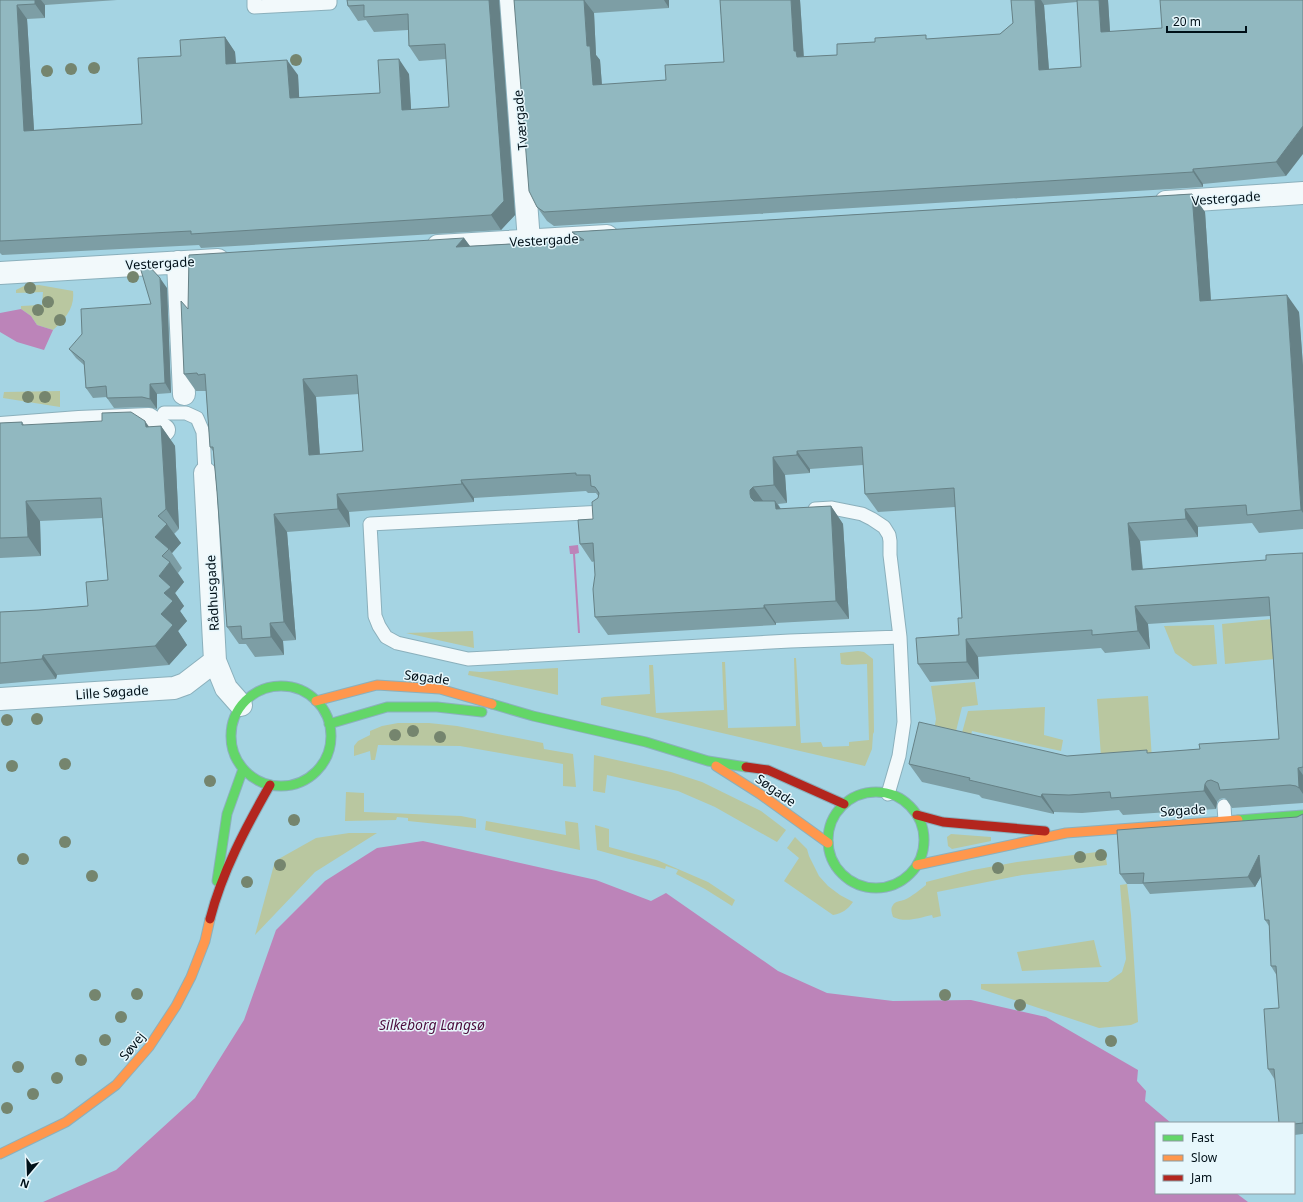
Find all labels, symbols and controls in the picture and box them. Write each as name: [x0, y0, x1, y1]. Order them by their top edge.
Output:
scale bar: [1167, 8, 1246, 34]
text: 20 m: [1173, 13, 1201, 30]
street label: Tværgade: [508, 89, 532, 151]
street label: Vestergade: [1191, 187, 1261, 209]
street label: Vestergade: [509, 229, 579, 251]
street label: Vestergade: [125, 252, 195, 274]
street label: Rådhusgade: [201, 554, 223, 632]
street label: Søgade: [403, 665, 451, 689]
street label: Lille Søgade: [75, 680, 149, 704]
street label: Søgade: [752, 770, 800, 810]
street label: Søgade: [1160, 799, 1206, 821]
water label: Silkeborg Langsø: [379, 1015, 485, 1034]
street label: Søvej: [115, 1028, 149, 1064]
legend: [1155, 1122, 1295, 1194]
text: Fast: [1191, 1129, 1215, 1146]
text: Slow: [1191, 1149, 1218, 1166]
north arrow: [8, 1154, 48, 1194]
text: Jam: [1190, 1169, 1212, 1186]
text: N: [18, 1175, 31, 1192]

